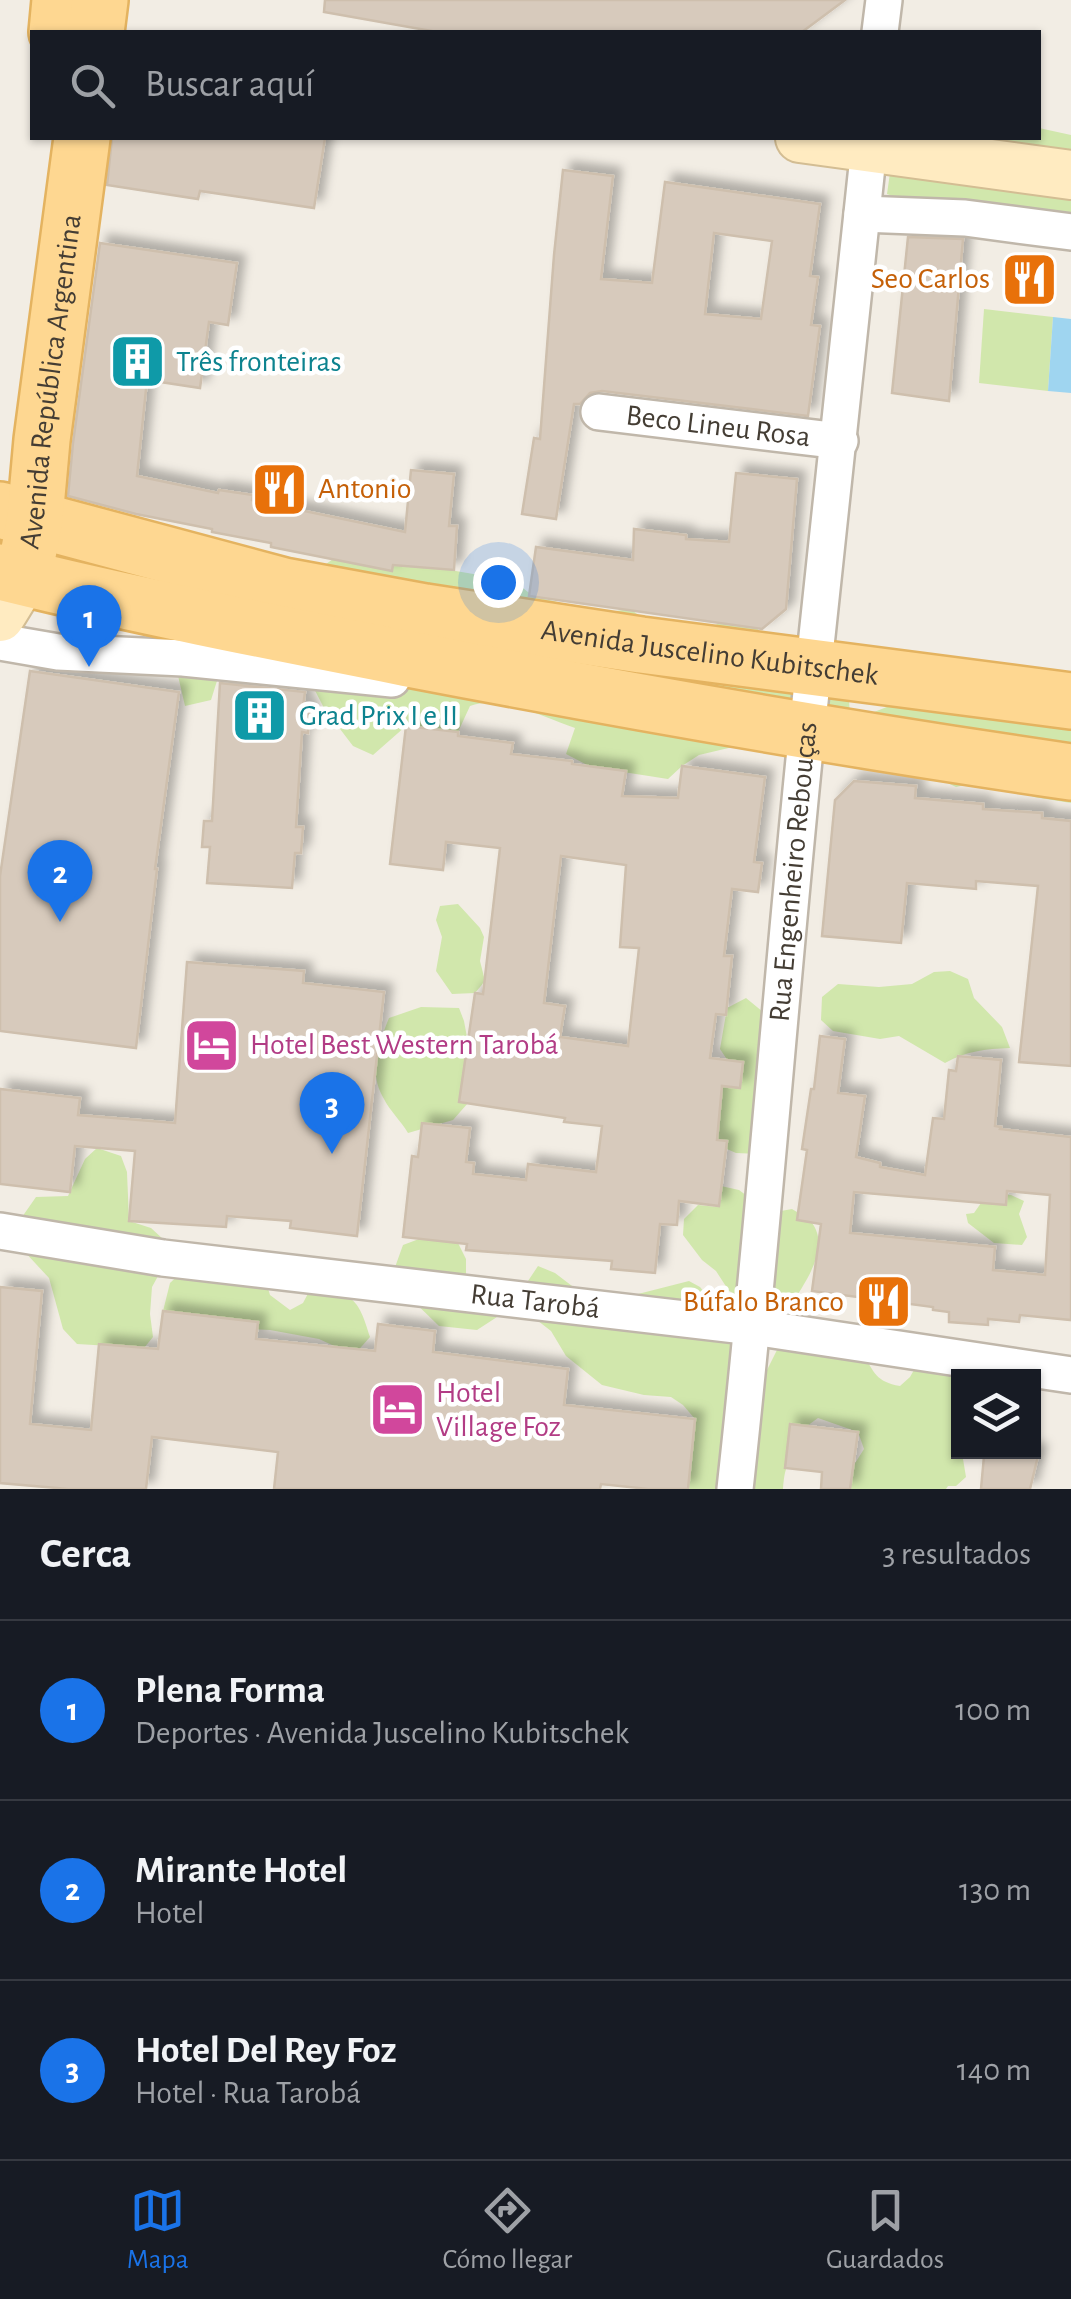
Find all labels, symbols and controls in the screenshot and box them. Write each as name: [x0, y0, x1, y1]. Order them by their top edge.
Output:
search box: [30, 30, 1041, 140]
icon: search: [65, 58, 120, 113]
text: Buscar aquí: [145, 66, 314, 104]
street label: Avenida República Argentina: [14, 212, 87, 551]
restaurant icon: Seo Carlos: [999, 249, 1059, 309]
place label: Seo Carlos: [871, 264, 990, 294]
building icon: Três fronteiras: [107, 332, 167, 392]
place label: Três fronteiras: [176, 347, 342, 377]
street label: Beco Lineu Rosa: [624, 400, 812, 452]
restaurant icon: Antonio: [249, 459, 309, 519]
place label: Antonio: [318, 474, 412, 504]
your location: [473, 557, 524, 608]
pin: 1: [56, 584, 122, 667]
street label: Avenida Juscelino Kubitschek: [539, 615, 880, 691]
building icon: Grad Prix I e II: [230, 686, 290, 746]
place label: Grad Prix I e II: [299, 701, 458, 731]
street label: Rua Engenheiro Rebouças: [765, 720, 823, 1023]
pin: 2: [28, 840, 92, 922]
hotel icon: Hotel Best Western Tarobá: [181, 1015, 241, 1075]
place label: Hotel Best Western Tarobá: [250, 1030, 559, 1060]
pin: 3: [300, 1072, 364, 1154]
restaurant icon: Búfalo Branco: [853, 1272, 913, 1332]
street label: Rua Tarobá: [469, 1279, 602, 1324]
place label: Búfalo Branco: [683, 1287, 844, 1317]
map controls: [951, 1369, 1041, 1459]
button: layers: [951, 1369, 1041, 1459]
place label: Hotel Village Foz: [436, 1378, 561, 1442]
hotel icon: Hotel Village Foz: [367, 1380, 427, 1440]
text: Cerca: [40, 1533, 131, 1575]
text: 3 resultados: [882, 1538, 1031, 1570]
text: Plena Forma: [135, 1672, 325, 1710]
text: 1: [67, 1694, 78, 1726]
text: 100 m: [955, 1694, 1031, 1726]
text: Deportes · Avenida Juscelino Kubitschek: [135, 1717, 629, 1749]
text: Mirante Hotel: [135, 1852, 347, 1890]
text: 2: [65, 1874, 80, 1906]
text: 130 m: [959, 1874, 1031, 1906]
text: Hotel: [135, 1897, 204, 1929]
text: Hotel Del Rey Foz: [135, 2032, 397, 2070]
text: 3: [66, 2054, 79, 2086]
text: 140 m: [957, 2054, 1031, 2086]
text: Hotel · Rua Tarobá: [135, 2077, 361, 2109]
tab: Mapa: [127, 2183, 189, 2277]
tab: Cómo llegar: [443, 2183, 572, 2277]
tab: Guardados: [826, 2183, 944, 2277]

